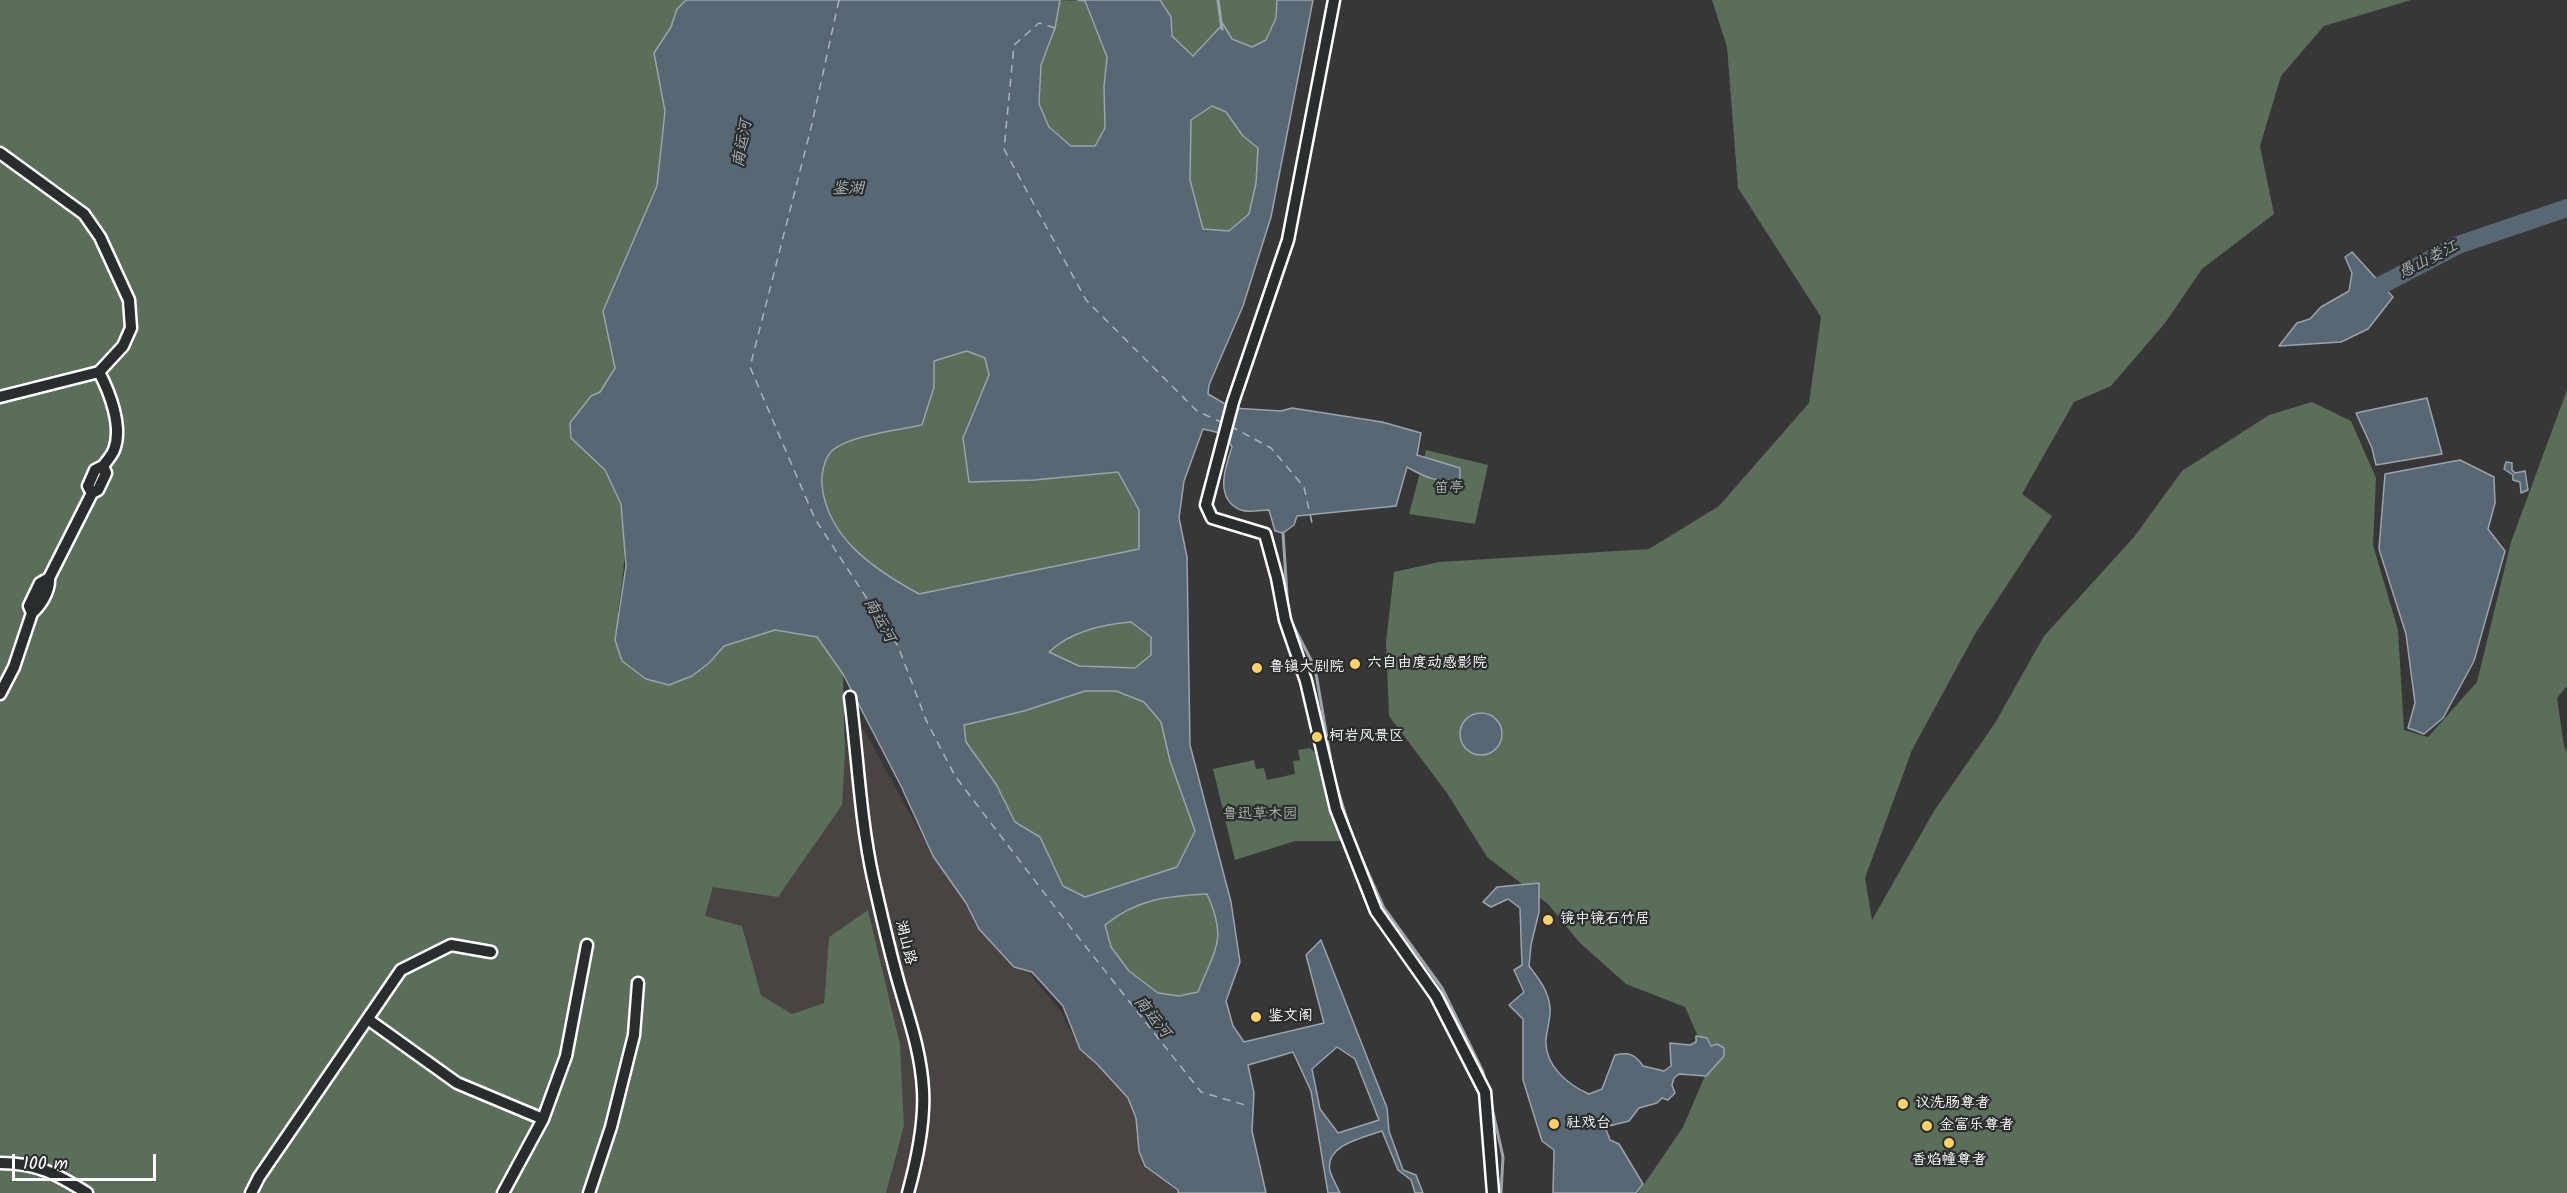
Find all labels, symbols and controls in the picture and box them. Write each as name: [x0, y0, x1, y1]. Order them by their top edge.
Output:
water label: 南运河: [730, 119, 758, 169]
water label: 鉴湖: [832, 180, 864, 200]
water label: 愚山娄江: [2396, 238, 2462, 284]
park label: 笛亭: [1434, 480, 1464, 498]
water label: 南运河: [858, 595, 898, 647]
place label: 六自由度动感影院: [1367, 655, 1487, 673]
marker: 六自由度动感影院: [1348, 657, 1362, 671]
place label: 鲁镇大剧院: [1269, 659, 1344, 677]
marker: 鲁镇大剧院: [1250, 661, 1264, 675]
place label: 柯岩风景区: [1329, 728, 1404, 746]
marker: 柯岩风景区: [1310, 730, 1324, 744]
park label: 鲁迅草木园: [1223, 806, 1297, 824]
place label: 镜中镜石竹居: [1560, 911, 1650, 929]
marker: 镜中镜石竹居: [1541, 913, 1555, 927]
street label: 湖山路: [890, 919, 918, 967]
water label: 南运河: [1128, 993, 1174, 1043]
place label: 鉴文阁: [1268, 1008, 1313, 1026]
marker: 鉴文阁: [1249, 1010, 1263, 1024]
place label: 议洗肠尊者: [1915, 1095, 1990, 1113]
marker: 议洗肠尊者: [1896, 1097, 1910, 1111]
place label: 社戏台: [1566, 1115, 1611, 1133]
marker: 社戏台: [1547, 1117, 1561, 1131]
place label: 金富乐尊者: [1939, 1117, 2014, 1135]
marker: 金富乐尊者: [1920, 1119, 1934, 1133]
marker: 香焰幢尊者: [1942, 1136, 1956, 1150]
scale bar: [15, 1142, 159, 1180]
text: 100 m: [23, 1150, 68, 1179]
place label: 香焰幢尊者: [1912, 1152, 1986, 1170]

